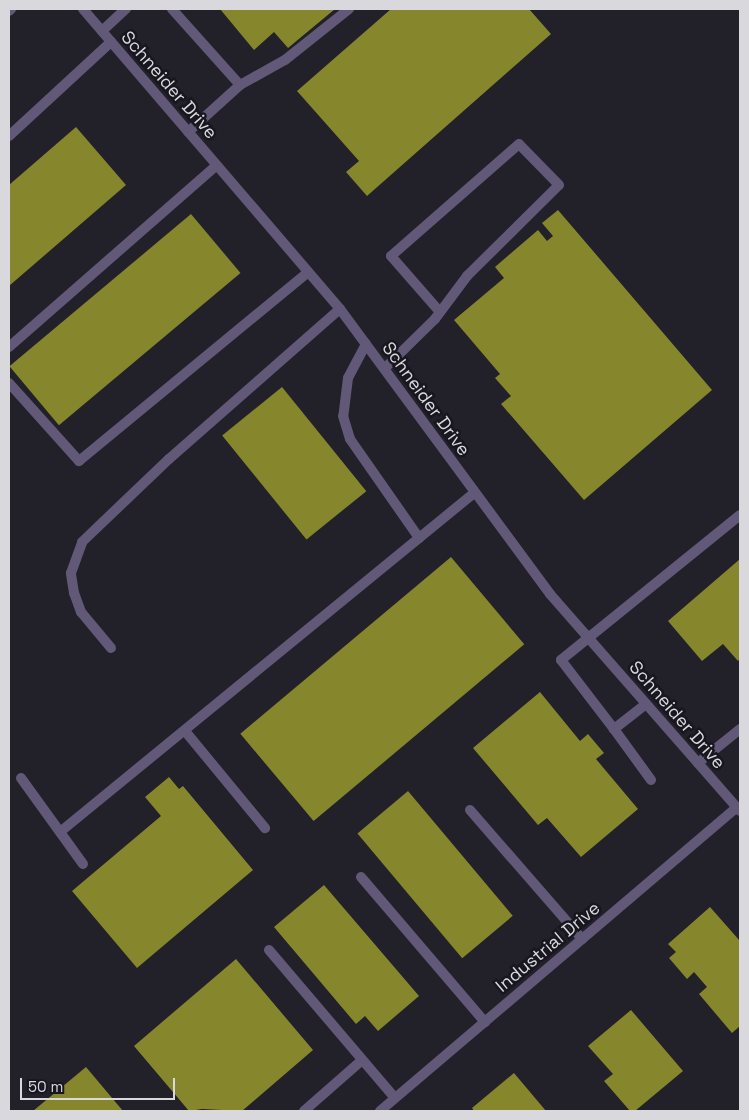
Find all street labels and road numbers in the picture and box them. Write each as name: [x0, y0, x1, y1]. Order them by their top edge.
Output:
street label: Schneider Drive: [116, 27, 222, 143]
street label: Schneider Drive: [377, 338, 475, 460]
street label: Schneider Drive: [624, 657, 730, 773]
street label: Industrial Drive: [492, 897, 604, 997]

